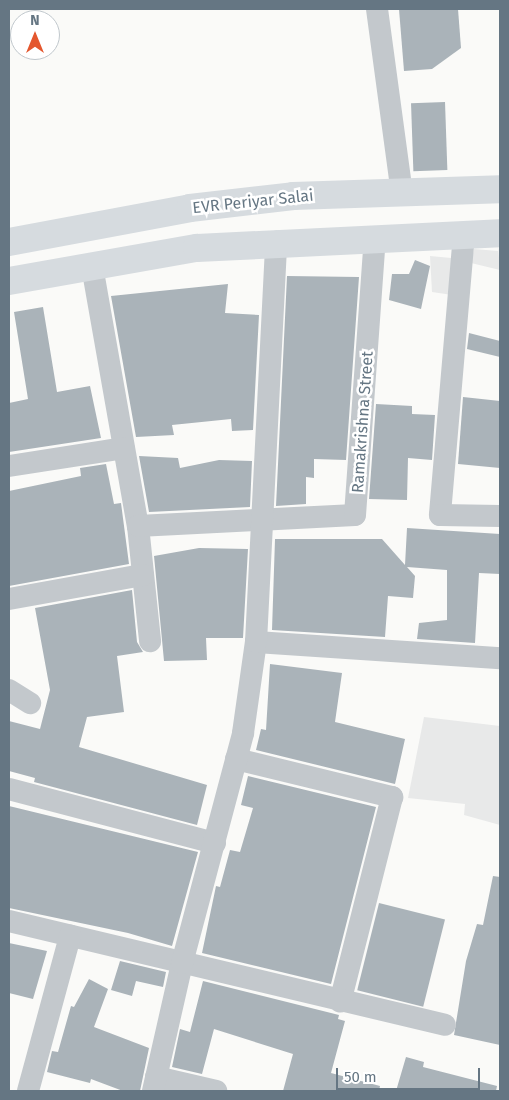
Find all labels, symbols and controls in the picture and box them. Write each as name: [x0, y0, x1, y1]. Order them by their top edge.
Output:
north arrow: [10, 10, 60, 60]
text: N: [30, 12, 40, 29]
street label: EVR Periyar Salai: [192, 186, 314, 218]
street label: Ramakrishna Street: [348, 350, 378, 494]
scale bar: [339, 1058, 483, 1090]
text: 50 m: [344, 1068, 377, 1086]

